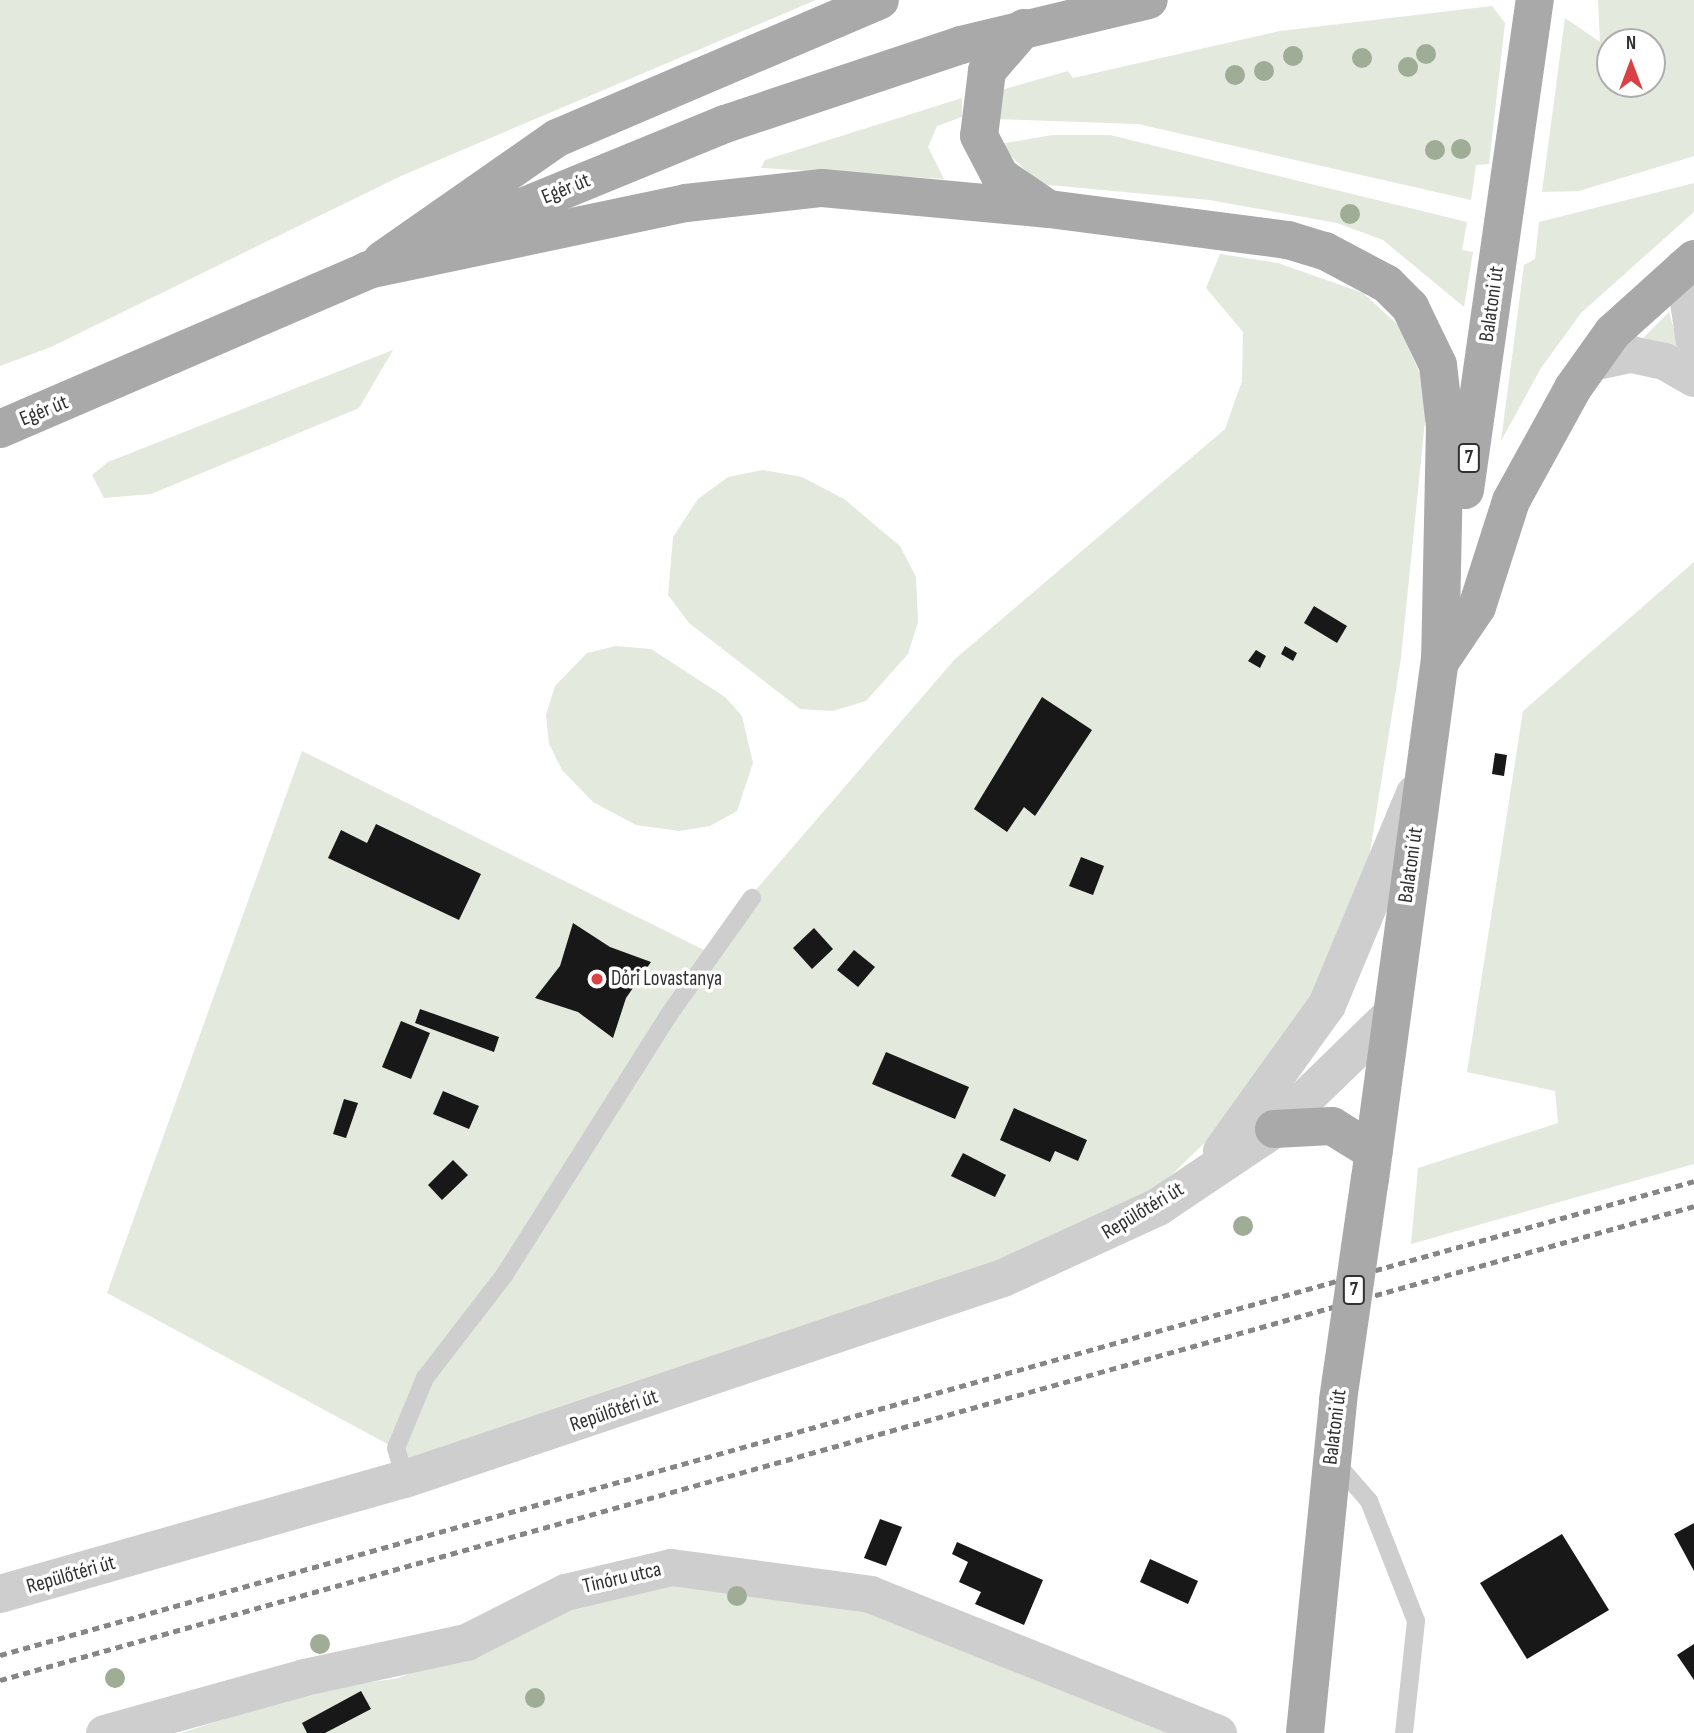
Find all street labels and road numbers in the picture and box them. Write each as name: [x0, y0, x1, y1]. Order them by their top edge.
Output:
street label: Egér út: [538, 168, 594, 210]
street label: Balatoni út: [1474, 265, 1510, 343]
street label: Egér út: [16, 390, 72, 432]
road number: 7: [1457, 442, 1481, 474]
street label: Balatoni út: [1393, 826, 1429, 904]
street label: Repülőtéri út: [1097, 1177, 1189, 1245]
road number: 7: [1342, 1274, 1366, 1306]
street label: Repülőtéri út: [567, 1384, 661, 1438]
street label: Balatoni út: [1318, 1388, 1352, 1466]
street label: Repülőtéri út: [24, 1550, 118, 1600]
street label: Tinóru utca: [580, 1557, 664, 1599]

